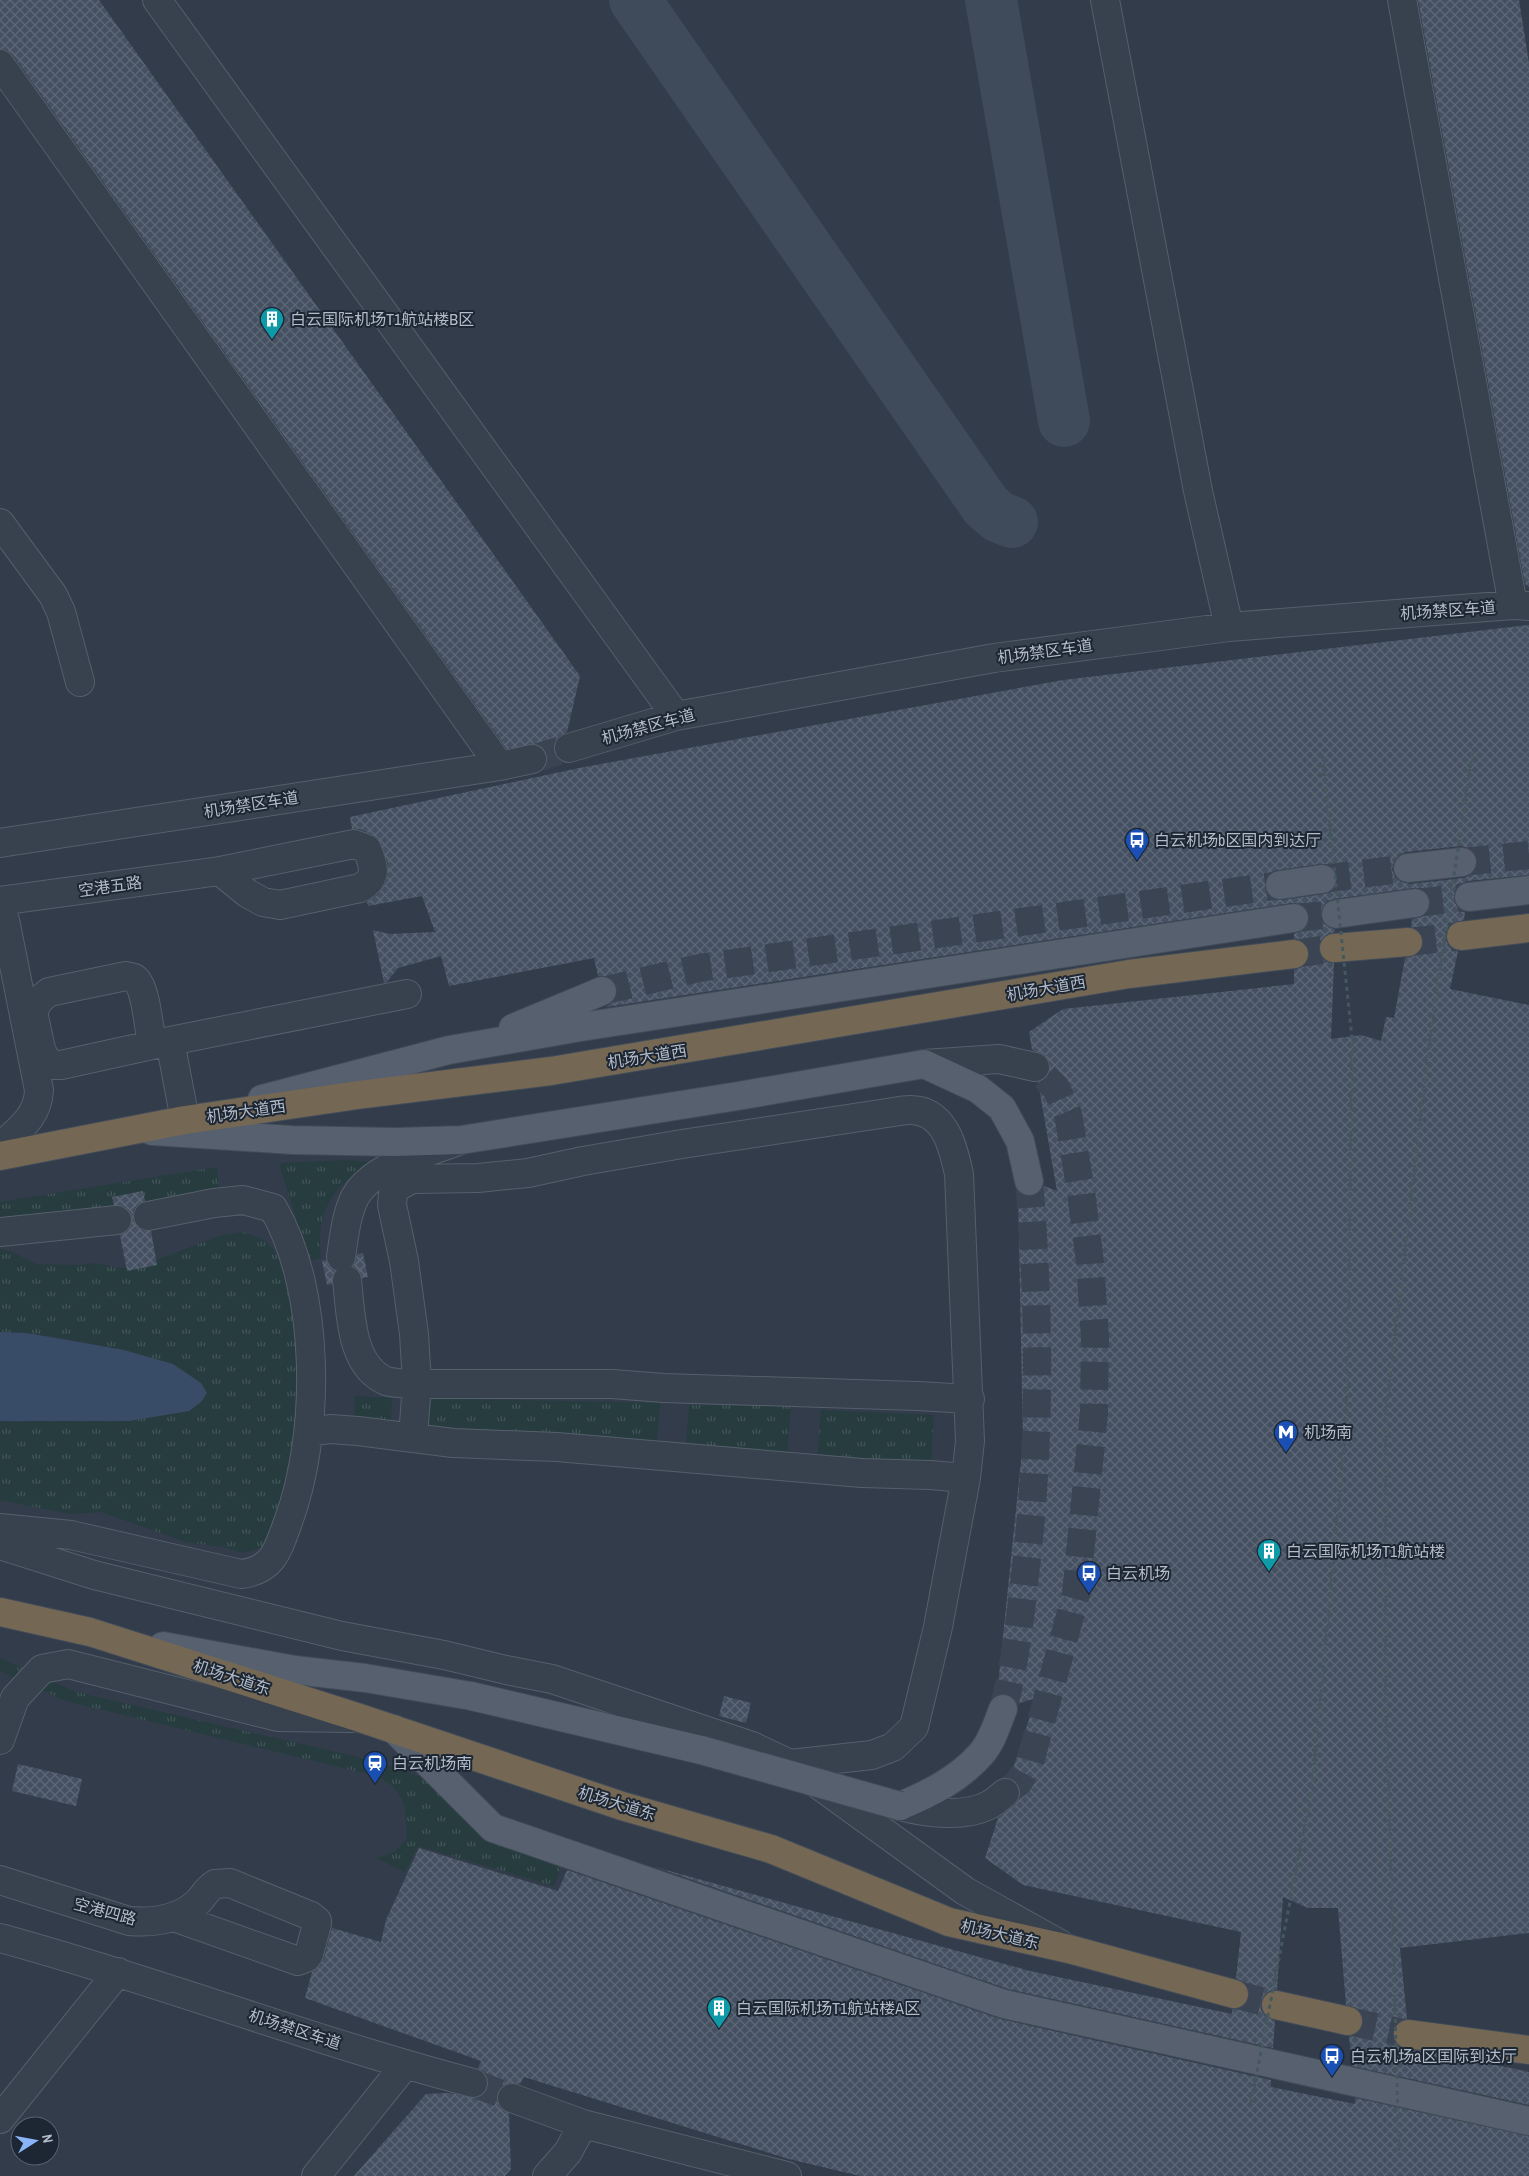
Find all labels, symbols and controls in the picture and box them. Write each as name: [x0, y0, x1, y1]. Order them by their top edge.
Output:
building icon: 白云国际机场T1航站楼B区: [259, 306, 285, 340]
place label: 白云国际机场T1航站楼B区: [290, 308, 474, 330]
street label: 机场禁区车道: [1399, 596, 1497, 624]
street label: 机场禁区车道: [996, 633, 1094, 669]
street label: 机场禁区车道: [599, 703, 697, 749]
street label: 机场禁区车道: [202, 786, 300, 822]
bus stop icon: 白云机场b区国内到达厅: [1124, 827, 1150, 861]
place label: 白云机场b区国内到达厅: [1154, 829, 1321, 851]
street label: 空港五路: [77, 871, 143, 901]
street label: 机场大道西: [1005, 970, 1087, 1006]
street label: 机场大道西: [606, 1039, 688, 1073]
street label: 机场大道西: [205, 1095, 287, 1127]
metro station icon: 机场南: [1273, 1419, 1299, 1453]
place label: 机场南: [1304, 1421, 1352, 1443]
building icon: 白云国际机场T1航站楼: [1256, 1538, 1282, 1572]
place label: 白云国际机场T1航站楼: [1286, 1540, 1445, 1562]
bus stop icon: 白云机场: [1076, 1560, 1102, 1594]
place label: 白云机场: [1106, 1562, 1170, 1584]
street label: 机场大道东: [191, 1654, 273, 1700]
station icon: 白云机场南: [362, 1750, 388, 1784]
place label: 白云机场南: [392, 1752, 472, 1774]
street label: 机场大道东: [576, 1781, 658, 1825]
street label: 空港四路: [71, 1892, 139, 1930]
street label: 机场大道东: [959, 1914, 1041, 1954]
building icon: 白云国际机场T1航站楼A区: [706, 1995, 732, 2029]
place label: 白云国际机场T1航站楼A区: [736, 1997, 920, 2019]
street label: 机场禁区车道: [246, 2004, 344, 2054]
bus stop icon: 白云机场a区国际到达厅: [1319, 2043, 1345, 2077]
place label: 白云机场a区国际到达厅: [1350, 2045, 1517, 2067]
north arrow: [10, 2116, 60, 2166]
text: N: [38, 2133, 57, 2144]

